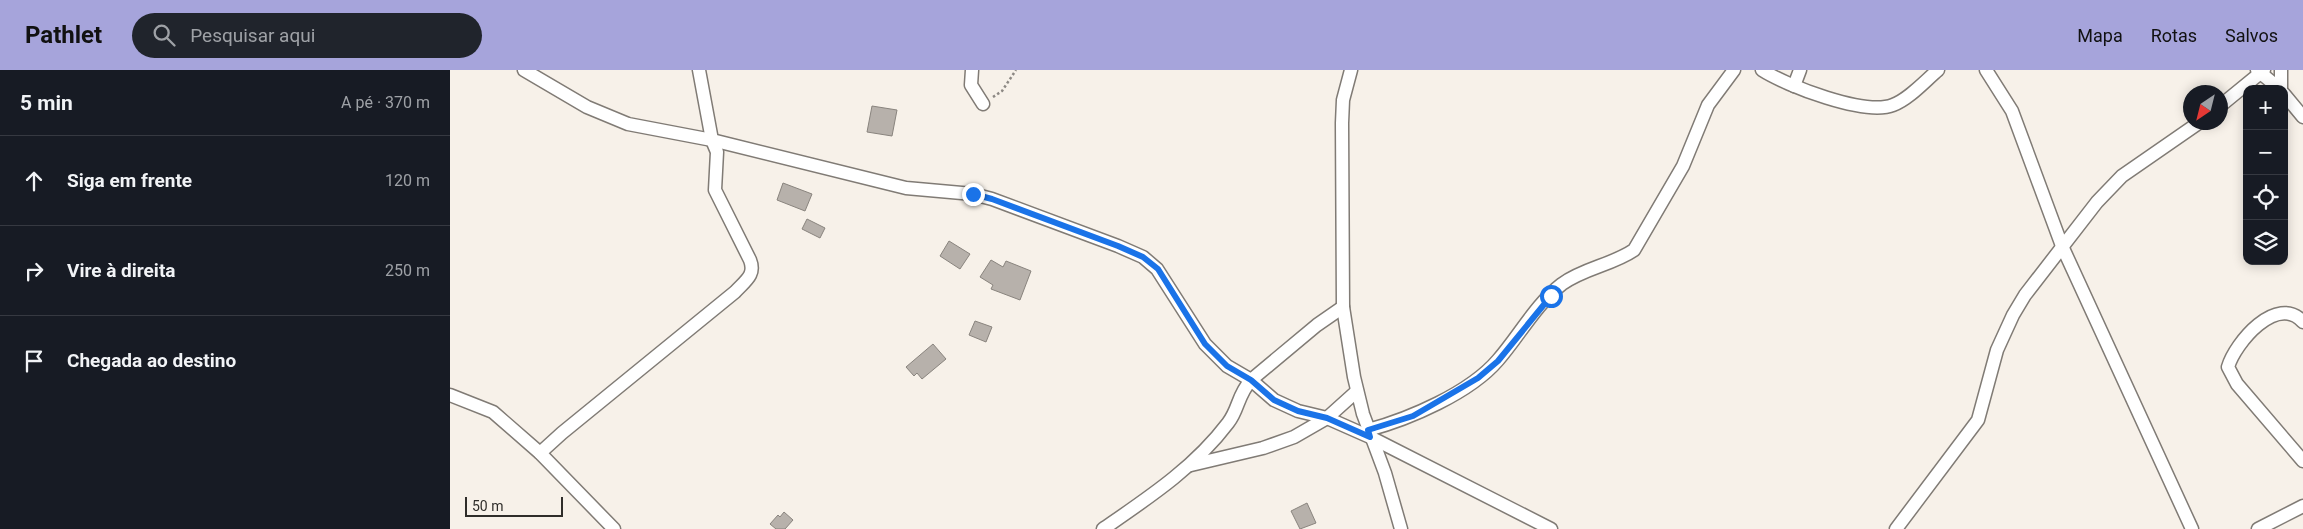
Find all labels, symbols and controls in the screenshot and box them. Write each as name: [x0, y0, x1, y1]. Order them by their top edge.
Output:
search box: [132, 13, 482, 58]
text: Pathlet: [25, 21, 102, 49]
icon: search: [150, 21, 178, 49]
text: Pesquisar aqui: [190, 24, 315, 47]
text: Mapa: [2077, 25, 2123, 46]
text: Rotas: [2151, 25, 2197, 46]
text: Salvos: [2225, 25, 2278, 46]
north arrow: [2183, 85, 2228, 130]
map controls: [2243, 85, 2288, 265]
button: +: [2243, 85, 2288, 130]
text: 5 min: [20, 91, 73, 115]
text: A pé · 370 m: [341, 93, 430, 112]
button: −: [2243, 130, 2288, 175]
icon: ahead: [20, 167, 48, 195]
text: Siga em frente: [67, 169, 192, 192]
text: 120 m: [385, 171, 430, 190]
button: locate: [2243, 175, 2288, 220]
route end: [962, 183, 985, 206]
button: layers: [2243, 220, 2288, 265]
icon: right: [20, 257, 48, 285]
text: Vire à direita: [67, 259, 176, 282]
text: 250 m: [385, 261, 430, 280]
route start: [1540, 285, 1563, 308]
icon: arrive: [20, 347, 48, 375]
text: Chegada ao destino: [67, 349, 236, 372]
scale bar: [465, 494, 562, 517]
text: 50 m: [472, 498, 504, 514]

